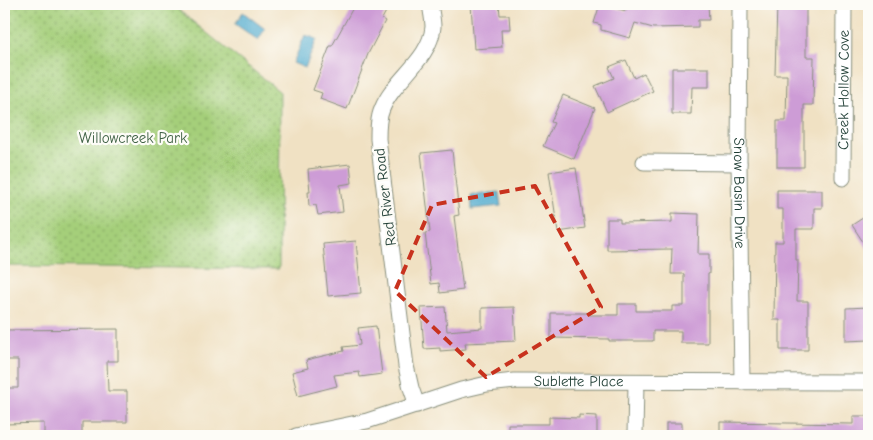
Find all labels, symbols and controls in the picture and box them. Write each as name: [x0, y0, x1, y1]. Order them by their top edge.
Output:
street label: Creek Hollow Cove: [834, 30, 853, 150]
park label: Willowcreek Park: [79, 129, 188, 147]
street label: Snow Basin Drive: [730, 138, 749, 249]
street label: Red River Road: [370, 147, 400, 247]
street label: Sublette Place: [534, 372, 624, 390]

